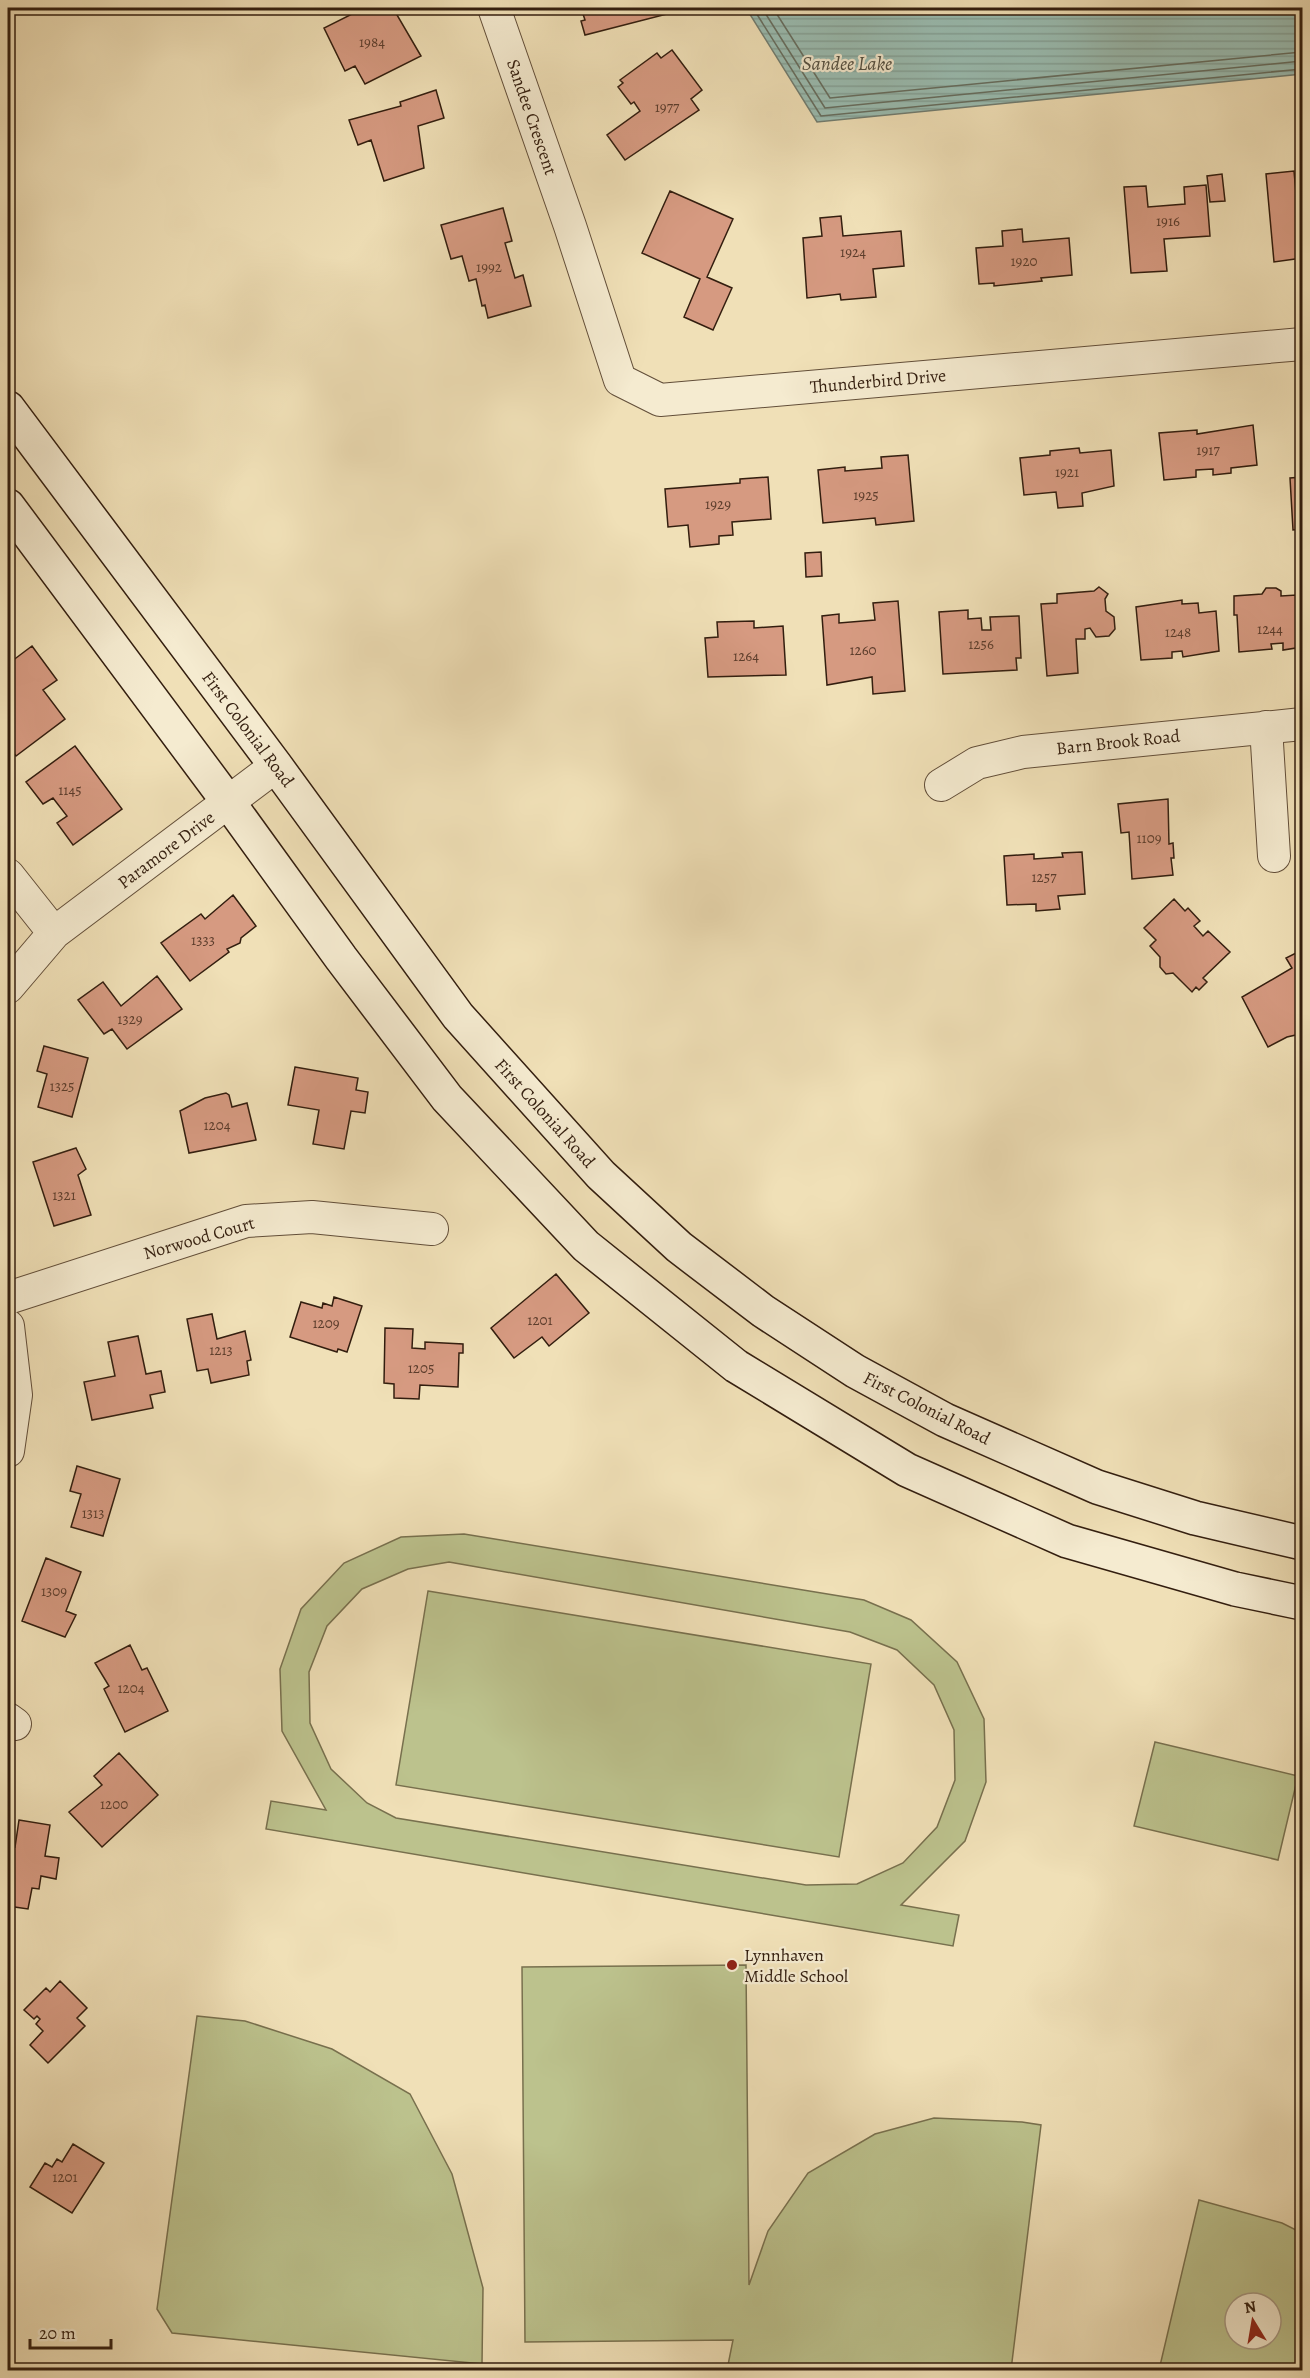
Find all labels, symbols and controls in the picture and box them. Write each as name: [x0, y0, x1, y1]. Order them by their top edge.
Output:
house number: 1984: [359, 32, 385, 52]
water label: Sandee Lake: [802, 50, 892, 77]
street label: Sandee Crescent: [501, 56, 563, 178]
house number: 1977: [655, 97, 680, 117]
house number: 1916: [1156, 211, 1180, 231]
house number: 1924: [840, 242, 866, 262]
house number: 1920: [1010, 251, 1038, 271]
house number: 1992: [476, 257, 502, 277]
street label: Thunderbird Drive: [809, 363, 947, 399]
house number: 1917: [1196, 440, 1220, 460]
house number: 1921: [1055, 462, 1079, 482]
house number: 1925: [853, 485, 879, 505]
house number: 1929: [705, 494, 731, 514]
house number: 1244: [1257, 619, 1283, 639]
house number: 1248: [1165, 622, 1191, 642]
house number: 1256: [968, 634, 994, 654]
house number: 1260: [849, 640, 877, 660]
house number: 1264: [733, 646, 759, 666]
street label: First Colonial Road: [196, 666, 300, 792]
street label: Barn Brook Road: [1055, 724, 1182, 760]
house number: 1145: [58, 780, 82, 800]
street label: Paramore Drive: [113, 806, 219, 894]
house number: 1109: [1136, 828, 1162, 848]
house number: 1257: [1031, 867, 1057, 887]
house number: 1333: [191, 930, 215, 950]
house number: 1329: [117, 1009, 143, 1029]
street label: First Colonial Road: [489, 1053, 601, 1173]
house number: 1325: [50, 1076, 74, 1096]
house number: 1204: [203, 1115, 231, 1135]
house number: 1321: [52, 1185, 76, 1205]
street label: Norwood Court: [141, 1211, 257, 1265]
house number: 1201: [527, 1310, 553, 1330]
house number: 1209: [312, 1313, 340, 1333]
house number: 1213: [209, 1340, 233, 1360]
house number: 1205: [408, 1358, 434, 1378]
street label: First Colonial Road: [859, 1366, 995, 1451]
house number: 1313: [82, 1503, 104, 1523]
house number: 1309: [41, 1581, 67, 1601]
house number: 1204: [117, 1678, 145, 1698]
house number: 1200: [100, 1794, 128, 1814]
place label: Lynnhaven Middle School: [744, 1943, 849, 1988]
marker: Lynnhaven Middle School: [725, 1958, 739, 1972]
house number: 1201: [52, 2167, 78, 2187]
north arrow: [1223, 2291, 1283, 2351]
text: N: [1243, 2295, 1258, 2319]
scale bar: [30, 2312, 111, 2350]
text: 20 m: [39, 2321, 76, 2345]

